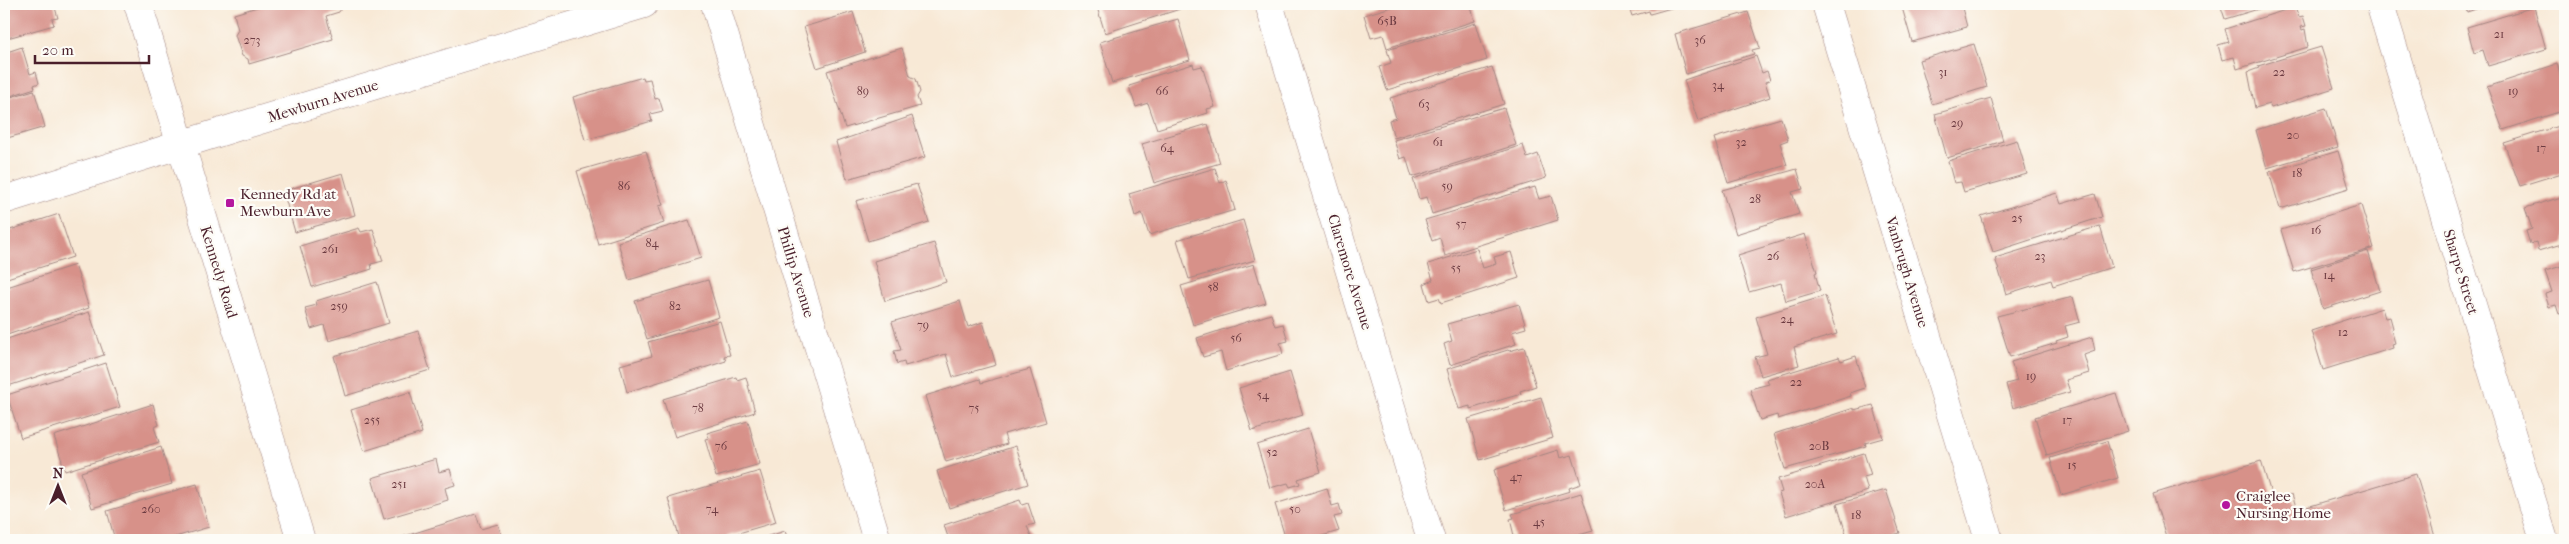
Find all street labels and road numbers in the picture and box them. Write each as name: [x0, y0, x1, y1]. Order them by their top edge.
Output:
street label: Mewburn Avenue: [265, 75, 381, 126]
street label: Claremore Avenue: [1324, 212, 1376, 333]
street label: Vanbrugh Avenue: [1881, 213, 1933, 330]
street label: Kennedy Road: [196, 224, 242, 321]
street label: Phillip Avenue: [774, 224, 819, 320]
street label: Sharpe Street: [2439, 227, 2483, 317]

